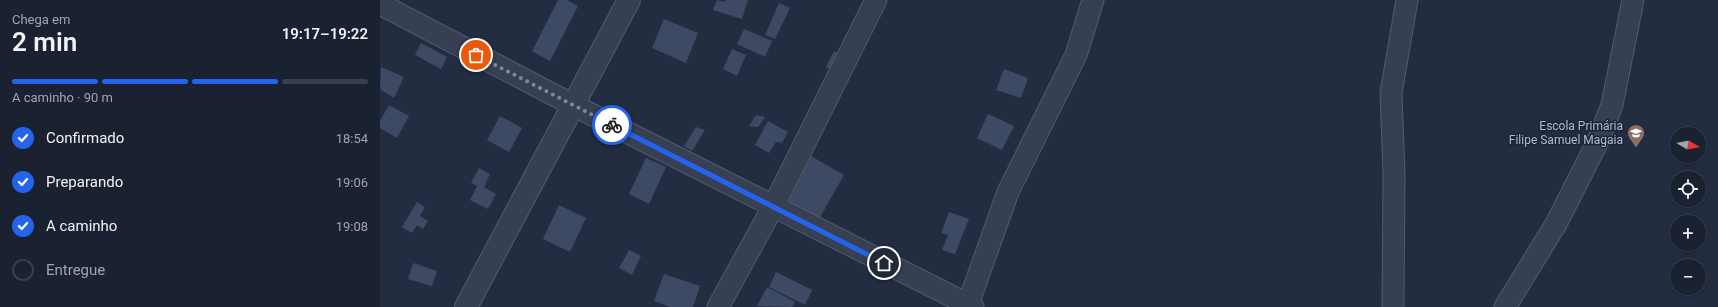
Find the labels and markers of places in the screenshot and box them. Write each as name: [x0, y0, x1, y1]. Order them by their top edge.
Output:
pin: [459, 38, 493, 72]
place label: Escola Primária Filipe Samuel Magaia: [1509, 119, 1623, 147]
school or university icon: Escola Primária Filipe Samuel Magaia: [1626, 123, 1646, 148]
pin: [867, 246, 901, 280]

